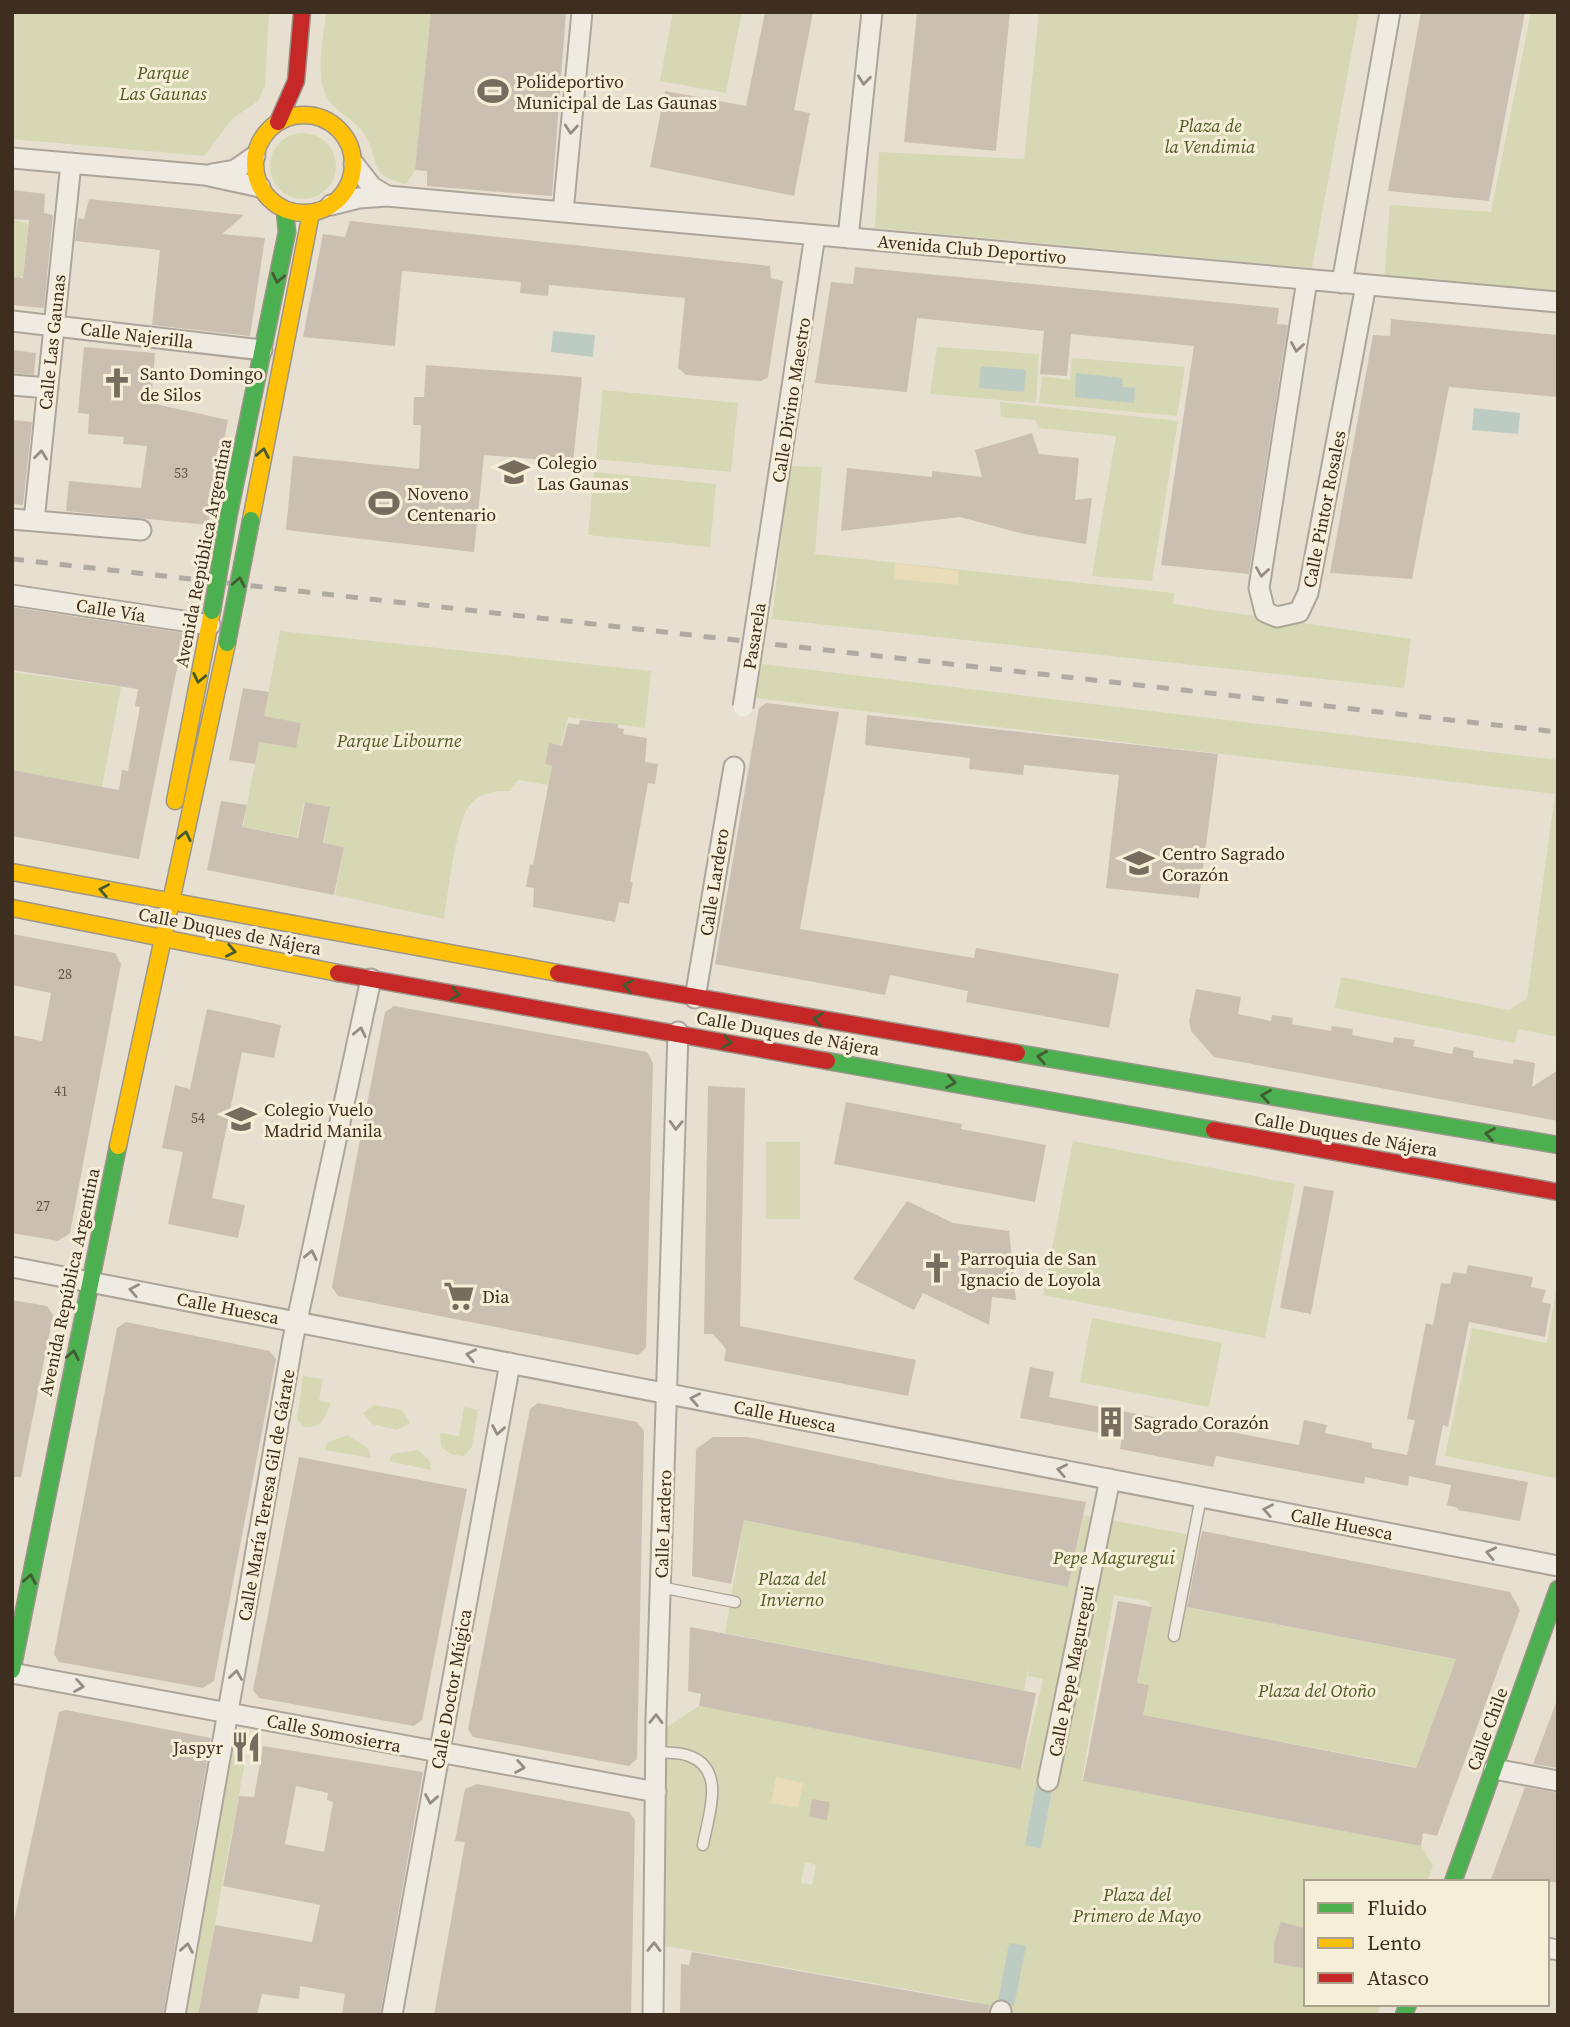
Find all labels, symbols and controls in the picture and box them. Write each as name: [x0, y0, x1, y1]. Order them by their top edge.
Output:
park label: Parque Las Gaunas: [118, 60, 207, 106]
place label: Polideportivo Municipal de Las Gaunas: [516, 69, 717, 115]
sports icon: Polideportivo Municipal de Las Gaunas: [476, 74, 510, 108]
one-way arrow: [857, 74, 872, 86]
park label: Plaza de la Vendimia: [1165, 113, 1256, 159]
one-way arrow: [564, 124, 579, 135]
street label: Avenida Club Deportivo: [876, 228, 1068, 270]
one-way arrow: [271, 272, 286, 284]
street label: Calle Las Gaunas: [32, 273, 72, 411]
street label: Calle Divino Maestro: [766, 315, 816, 484]
street label: Calle Najerilla: [79, 316, 196, 354]
one-way arrow: [1290, 341, 1305, 353]
place label: Santo Domingo de Silos: [140, 361, 263, 407]
church icon: Santo Domingo de Silos: [100, 366, 134, 400]
street label: Calle Pintor Rosales: [1296, 428, 1352, 590]
street label: Avenida República Argentina: [169, 436, 238, 670]
one-way arrow: [255, 447, 270, 459]
one-way arrow: [33, 449, 48, 460]
place label: Colegio Las Gaunas: [537, 450, 629, 496]
school or university icon: Colegio Las Gaunas: [497, 455, 531, 489]
house number: 53: [174, 463, 188, 483]
place label: Noveno Centenario: [407, 481, 496, 527]
sports icon: Noveno Centenario: [367, 486, 401, 520]
one-way arrow: [1255, 566, 1270, 578]
one-way arrow: [231, 576, 246, 588]
street label: Calle Vía: [74, 592, 148, 628]
street label: Pasarela: [736, 600, 772, 671]
one-way arrow: [193, 672, 208, 684]
park label: Parque Libourne: [336, 728, 462, 753]
street label: Calle Lardero: [693, 826, 735, 938]
one-way arrow: [177, 830, 191, 842]
place label: Centro Sagrado Corazón: [1162, 841, 1285, 887]
school or university icon: Centro Sagrado Corazón: [1122, 846, 1156, 880]
one-way arrow: [98, 883, 110, 898]
street label: Calle Duques de Nájera: [136, 901, 324, 961]
one-way arrow: [225, 942, 237, 957]
house number: 28: [58, 964, 72, 984]
one-way arrow: [622, 979, 634, 994]
one-way arrow: [449, 985, 461, 1000]
street label: Calle Duques de Nájera: [694, 1005, 882, 1062]
one-way arrow: [812, 1012, 824, 1027]
one-way arrow: [351, 1026, 366, 1038]
one-way arrow: [721, 1033, 733, 1048]
one-way arrow: [1036, 1050, 1048, 1065]
one-way arrow: [945, 1074, 957, 1089]
house number: 41: [54, 1081, 68, 1101]
one-way arrow: [1260, 1089, 1272, 1104]
place label: Colegio Vuelo Madrid Manila: [264, 1097, 383, 1143]
school or university icon: Colegio Vuelo Madrid Manila: [224, 1102, 258, 1136]
street label: Calle Duques de Nájera: [1252, 1106, 1440, 1163]
house number: 54: [191, 1108, 205, 1128]
one-way arrow: [668, 1120, 683, 1131]
one-way arrow: [1485, 1127, 1496, 1142]
street label: Avenida República Argentina: [33, 1165, 106, 1398]
house number: 27: [36, 1196, 50, 1216]
place label: Parroquia de San Ignacio de Loyola: [960, 1246, 1102, 1292]
one-way arrow: [303, 1249, 318, 1261]
church icon: Parroquia de San Ignacio de Loyola: [920, 1251, 954, 1285]
supermarket icon: Dia: [442, 1279, 476, 1313]
one-way arrow: [128, 1283, 140, 1298]
place label: Dia: [482, 1284, 510, 1309]
street label: Calle Huesca: [175, 1286, 282, 1330]
one-way arrow: [65, 1349, 80, 1361]
one-way arrow: [465, 1349, 477, 1364]
street label: Calle María Teresa Gil de Gárate: [231, 1367, 301, 1623]
one-way arrow: [689, 1392, 701, 1407]
street label: Calle Huesca: [732, 1394, 839, 1438]
building icon: Sagrado Corazón: [1094, 1405, 1128, 1439]
place label: Sagrado Corazón: [1134, 1410, 1269, 1435]
one-way arrow: [491, 1424, 506, 1436]
one-way arrow: [1056, 1463, 1068, 1478]
street label: Calle Lardero: [649, 1469, 677, 1579]
street label: Calle Huesca: [1289, 1502, 1396, 1546]
one-way arrow: [1262, 1503, 1274, 1518]
park label: Pepe Maguregui: [1052, 1545, 1175, 1570]
one-way arrow: [1485, 1546, 1497, 1561]
park label: Plaza del Invierno: [757, 1566, 826, 1612]
one-way arrow: [22, 1573, 37, 1585]
street label: Calle Pepe Maguregui: [1042, 1583, 1100, 1759]
street label: Calle Doctor Múgica: [425, 1606, 478, 1771]
one-way arrow: [228, 1670, 243, 1681]
one-way arrow: [73, 1677, 85, 1692]
park label: Plaza del Otoño: [1257, 1678, 1376, 1703]
street label: Calle Chile: [1460, 1684, 1514, 1774]
street label: Calle Somosierra: [265, 1708, 404, 1758]
one-way arrow: [648, 1713, 664, 1724]
restaurant icon: Jaspyr: [229, 1730, 263, 1764]
place label: Jaspyr: [172, 1735, 223, 1760]
one-way arrow: [514, 1759, 526, 1774]
one-way arrow: [424, 1793, 439, 1805]
legend: [1304, 1880, 1549, 2006]
park label: Plaza del Primero de Mayo: [1072, 1882, 1201, 1928]
text: Fluido: [1367, 1893, 1427, 1922]
text: Lento: [1367, 1928, 1421, 1957]
one-way arrow: [647, 1941, 662, 1952]
one-way arrow: [179, 1942, 194, 1954]
text: Atasco: [1367, 1963, 1429, 1992]

